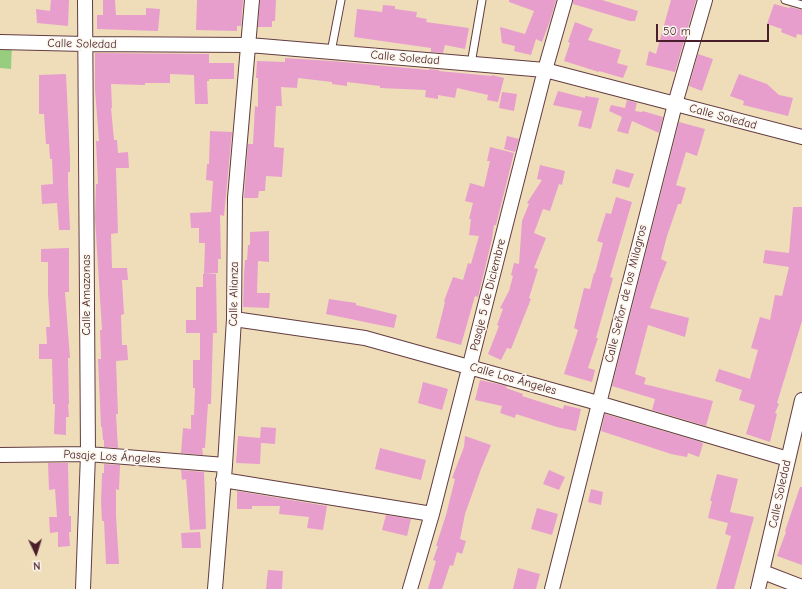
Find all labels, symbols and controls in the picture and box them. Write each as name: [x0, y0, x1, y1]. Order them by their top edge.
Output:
scale bar: [658, 16, 771, 42]
text: 50 m: [663, 24, 691, 38]
street label: Calle Soledad: [47, 36, 117, 52]
street label: Calle Soledad: [370, 48, 440, 68]
street label: Calle Soledad: [688, 101, 758, 133]
street label: Calle Señor de los Milagros: [602, 224, 650, 364]
street label: Pasaje 5 de Diciembre: [467, 237, 509, 353]
street label: Calle Amazonas: [80, 254, 94, 336]
street label: Calle Alianza: [226, 261, 242, 327]
street label: Calle Los Ángeles: [468, 360, 558, 398]
street label: Pasaje Los Ángeles: [63, 447, 161, 467]
street label: Calle Soledad: [766, 459, 794, 529]
north arrow: [16, 533, 56, 573]
text: N: [33, 559, 41, 572]

